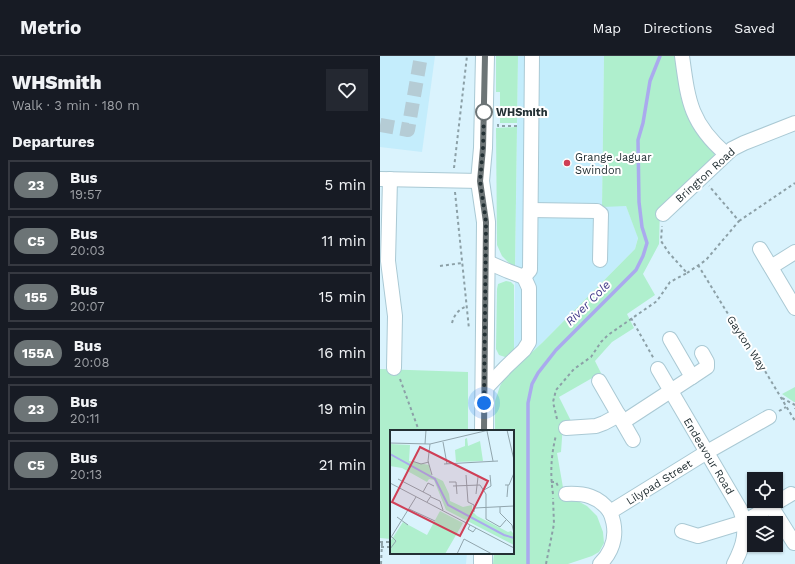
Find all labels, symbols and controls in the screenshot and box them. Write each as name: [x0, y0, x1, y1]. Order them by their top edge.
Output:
text: Metrio: [20, 16, 82, 39]
text: Map: [593, 20, 621, 36]
text: Directions: [643, 20, 712, 36]
text: Saved: [734, 20, 775, 36]
button: heart: [326, 69, 368, 111]
text: WHSmith: [12, 71, 102, 94]
text: Walk · 3 min · 180 m: [12, 98, 140, 113]
marker: WHSmith: [475, 103, 493, 121]
place label: WHSmith: [496, 106, 548, 119]
text: Departures: [12, 133, 95, 151]
street label: Brington Road: [673, 145, 738, 206]
place label: Grange Jaguar Swindon: [575, 151, 652, 177]
marker: Grange Jaguar Swindon: [562, 158, 572, 168]
text: Bus: [70, 169, 98, 187]
text: 5 min: [325, 176, 366, 194]
text: 23: [28, 177, 44, 193]
text: 19:57: [70, 187, 102, 202]
text: Bus: [70, 225, 98, 243]
text: 11 min: [322, 232, 366, 250]
text: C5: [27, 233, 45, 249]
text: 20:03: [70, 243, 105, 258]
water label: River Cole: [563, 278, 613, 328]
text: Bus: [70, 281, 98, 299]
text: 15 min: [319, 288, 366, 306]
text: 155: [25, 289, 47, 305]
text: 20:07: [70, 299, 105, 314]
street label: Gayton Way: [724, 313, 769, 373]
text: Bus: [74, 337, 101, 355]
text: 16 min: [318, 344, 366, 362]
text: 155A: [22, 345, 54, 361]
text: 20:08: [74, 355, 109, 370]
text: Bus: [70, 393, 98, 411]
your location: [474, 393, 494, 413]
text: 19 min: [318, 400, 366, 418]
text: 23: [28, 401, 44, 417]
text: 20:11: [70, 411, 100, 426]
street label: Endeavour Road: [681, 416, 737, 497]
inset map: [390, 430, 514, 554]
text: Bus: [70, 449, 98, 467]
text: 21 min: [319, 456, 366, 474]
text: C5: [27, 457, 45, 473]
street label: Lilypad Street: [624, 457, 695, 508]
text: 20:13: [70, 467, 102, 482]
map controls: [747, 472, 783, 552]
button: locate: [747, 472, 783, 508]
button: layers: [747, 516, 783, 552]

